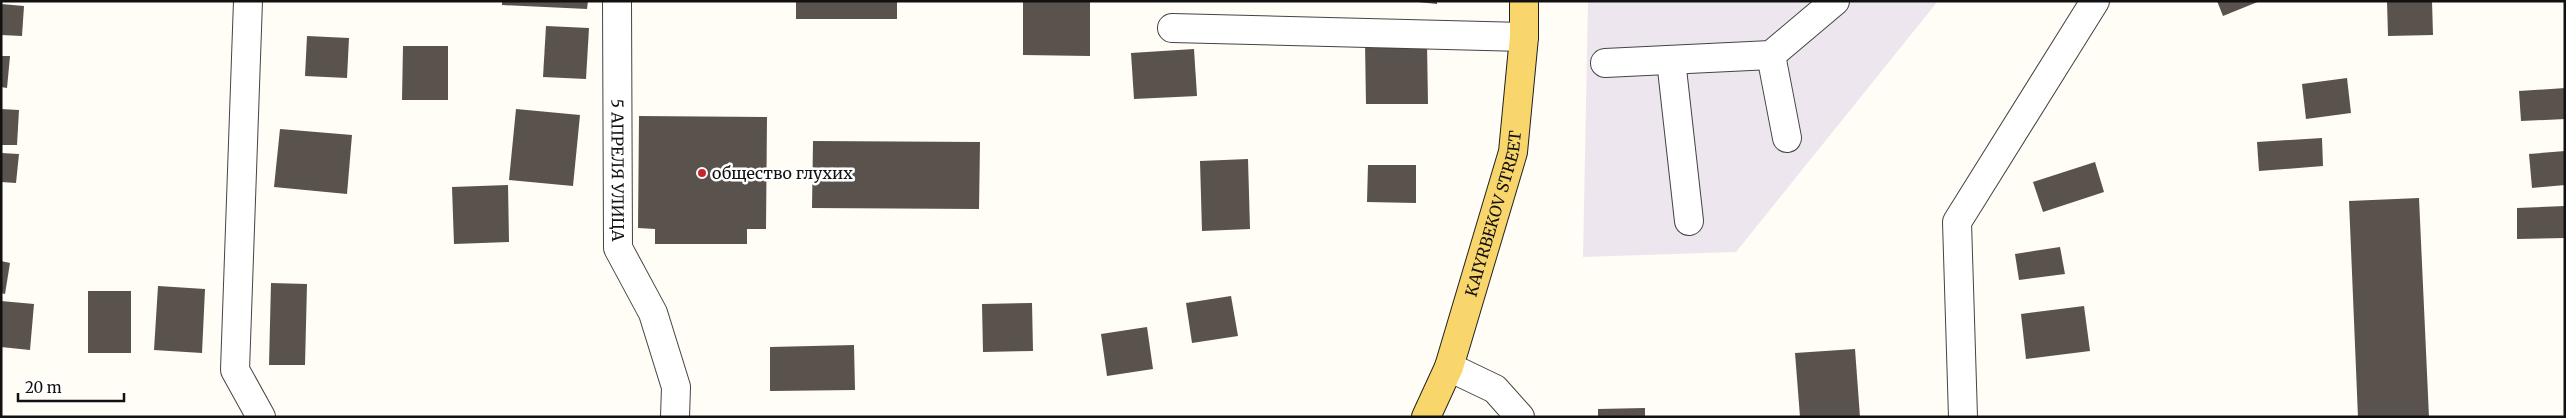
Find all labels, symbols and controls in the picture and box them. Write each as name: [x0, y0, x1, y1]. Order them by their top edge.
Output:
street label: 5 АПРЕЛЯ УЛИЦА: [607, 99, 628, 242]
street label: KAIYRBEKOV STREET: [1461, 130, 1525, 299]
place label: общество глухих: [712, 163, 853, 183]
marker: общество глухих: [696, 167, 708, 179]
scale bar: [18, 370, 124, 402]
text: 20 m: [25, 378, 62, 397]

